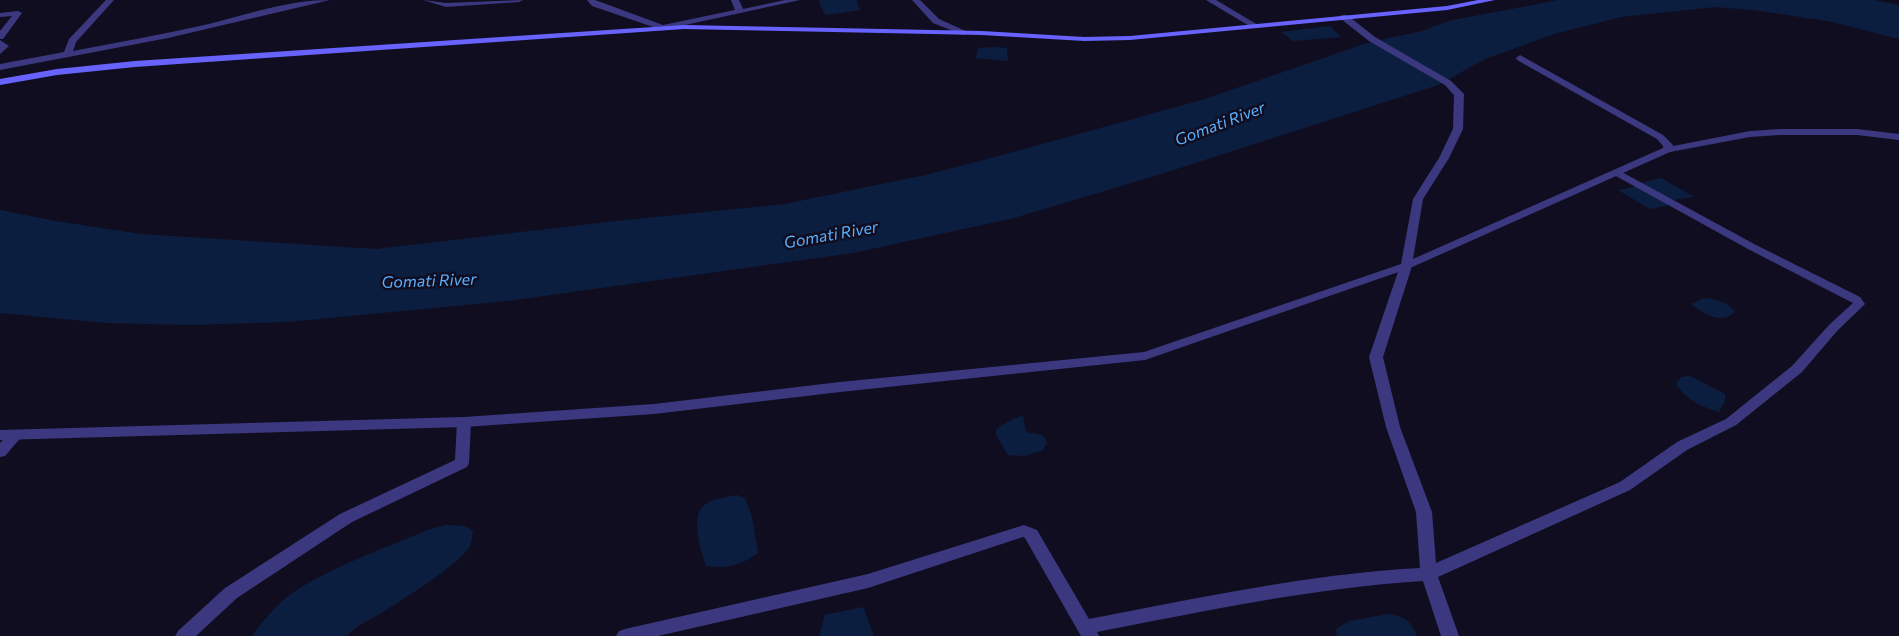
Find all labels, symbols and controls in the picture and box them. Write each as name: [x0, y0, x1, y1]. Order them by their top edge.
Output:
water label: Gomati River: [1172, 98, 1268, 150]
water label: Gomati River: [783, 217, 879, 253]
water label: Gomati River: [381, 270, 477, 292]

